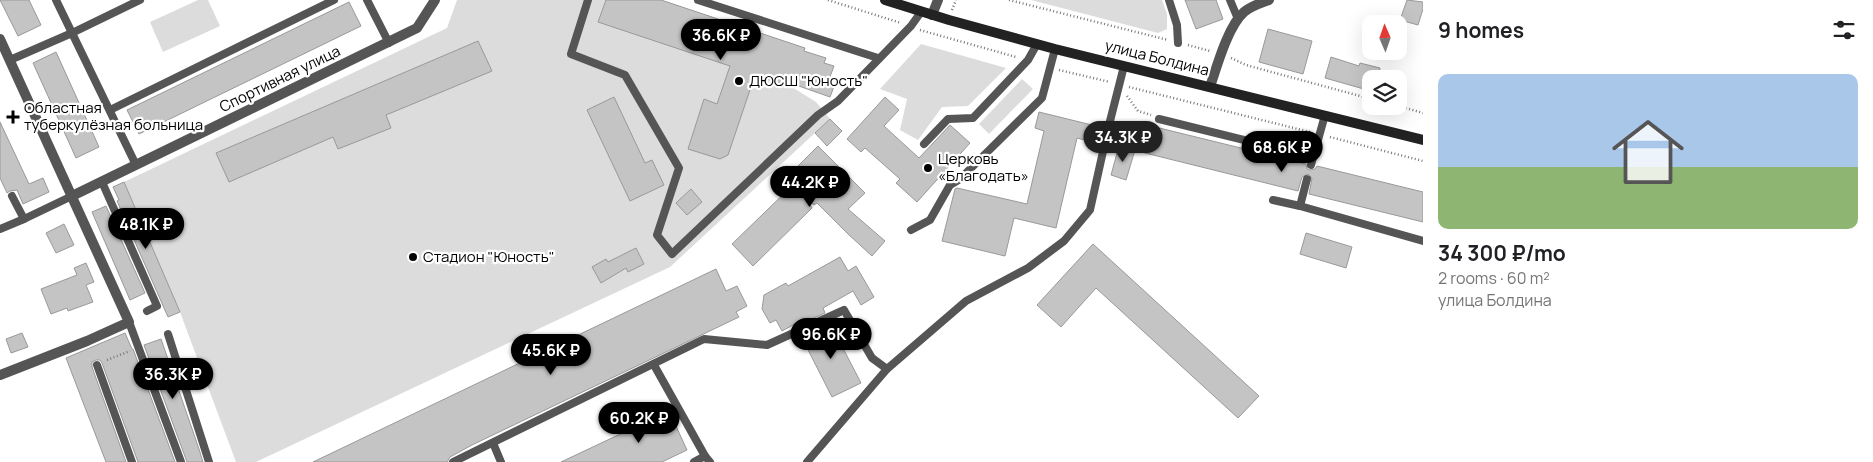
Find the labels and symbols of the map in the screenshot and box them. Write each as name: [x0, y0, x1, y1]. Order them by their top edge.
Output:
north arrow: [1362, 15, 1408, 60]
pin: 36.6K ₽: [675, 18, 767, 61]
street label: улица Болдина: [1103, 34, 1211, 81]
street label: Спортивная улица: [216, 40, 344, 117]
place label: ДЮСШ "Юность": [749, 70, 868, 91]
marker: ДЮСШ "Юность": [733, 75, 745, 87]
place label: Областная туберкулёзная больница: [24, 97, 203, 135]
marker: Областная туберкулёзная больница: [6, 110, 20, 124]
pin: 34.3K ₽: [1077, 120, 1169, 163]
pin: 68.6K ₽: [1236, 130, 1328, 173]
place label: Церковь «Благодать»: [938, 148, 1029, 186]
marker: Церковь «Благодать»: [922, 162, 934, 174]
pin: 44.2K ₽: [764, 166, 856, 208]
pin: 48.1K ₽: [100, 208, 192, 250]
place label: Стадион "Юность": [423, 246, 555, 267]
marker: Стадион "Юность": [407, 251, 419, 263]
pin: 96.6K ₽: [785, 318, 877, 360]
pin: 45.6K ₽: [505, 334, 597, 376]
pin: 36.3K ₽: [127, 358, 219, 400]
pin: 60.2K ₽: [593, 402, 685, 444]

